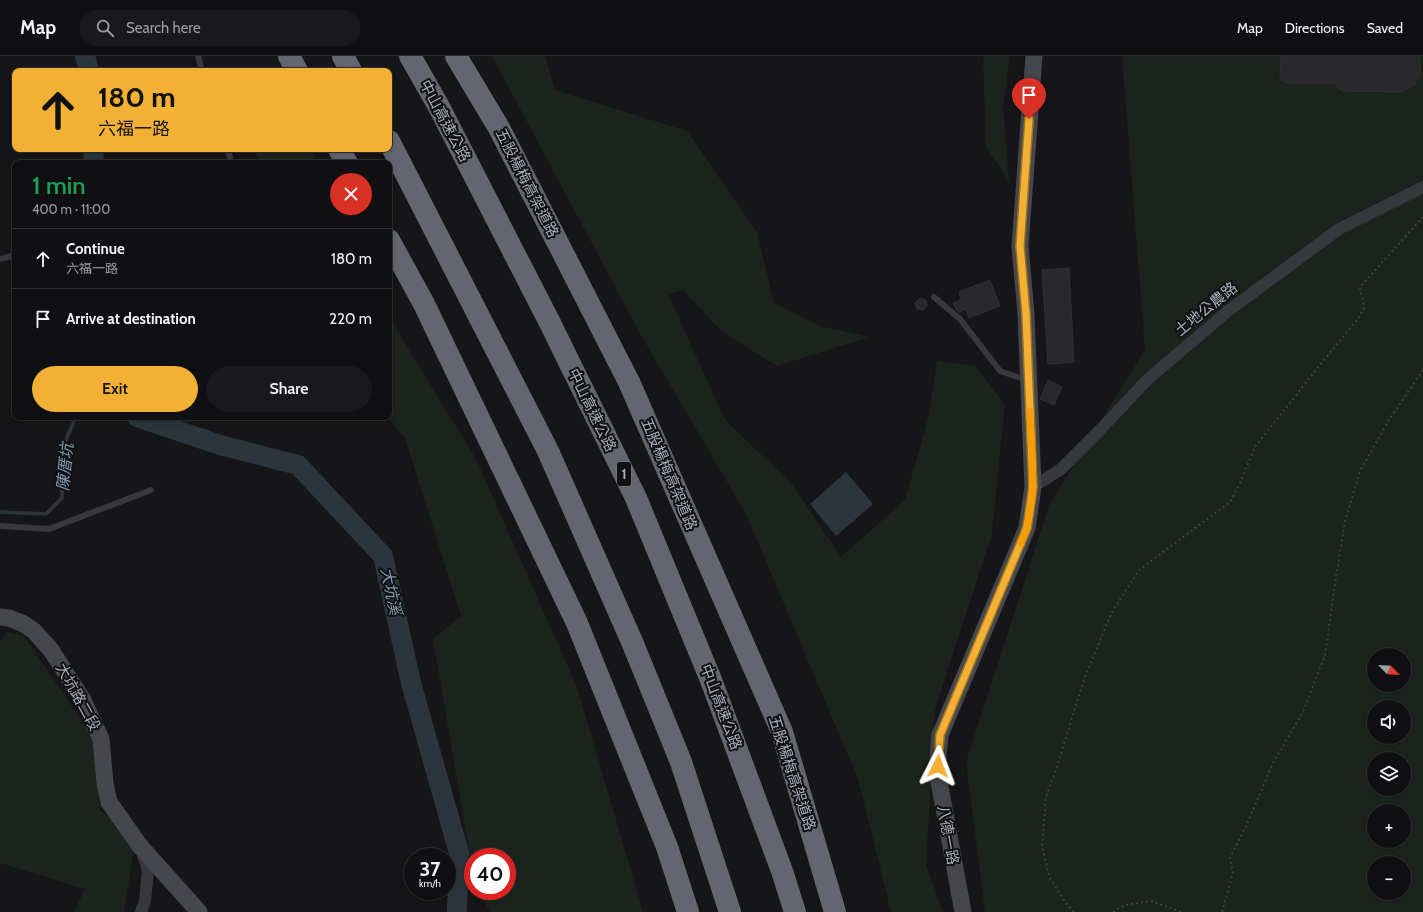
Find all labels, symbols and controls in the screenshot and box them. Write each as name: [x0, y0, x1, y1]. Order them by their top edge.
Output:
search box: [80, 10, 360, 46]
text: Map: [20, 16, 56, 39]
icon: search: [94, 17, 116, 39]
text: Search here: [126, 19, 201, 37]
text: Map: [1237, 19, 1263, 37]
text: Directions: [1285, 19, 1345, 37]
text: Saved: [1367, 19, 1403, 37]
street label: 中山高速公路: [416, 77, 474, 165]
pin: [1012, 78, 1046, 119]
text: 180 m: [98, 80, 176, 114]
icon: ahead: [32, 84, 84, 136]
icon: arrive: [1018, 84, 1040, 106]
text: 六福一路: [98, 118, 170, 140]
street label: 五股楊梅高架道路: [492, 125, 562, 241]
text: 1 min: [32, 171, 86, 200]
button: close: [330, 173, 372, 215]
text: 400 m · 11:00: [32, 201, 110, 217]
text: Continue: [66, 240, 125, 258]
icon: ahead: [32, 248, 54, 270]
text: 180 m: [331, 250, 372, 268]
text: 六福一路: [66, 260, 118, 276]
street label: 土地公農路: [1171, 278, 1241, 340]
icon: arrive: [32, 308, 54, 330]
text: Arrive at destination: [66, 310, 196, 328]
text: 220 m: [329, 310, 372, 328]
button: Exit: [32, 366, 198, 412]
button: Share: [206, 366, 372, 412]
street label: 中山高速公路: [564, 366, 620, 454]
street label: 五股楊梅高架道路: [637, 415, 701, 533]
water label: 陳厝坑: [53, 440, 77, 492]
road number: 1: [617, 462, 631, 486]
water label: 大坑溪: [377, 566, 406, 618]
north arrow: [1367, 648, 1411, 692]
map controls: [1367, 648, 1411, 900]
street label: 大坑路二段: [52, 660, 104, 734]
street label: 中山高速公路: [696, 662, 746, 752]
button: sound: [1367, 700, 1411, 744]
street label: 五股楊梅高架道路: [765, 713, 819, 833]
position arrow: [917, 745, 959, 787]
button: layers: [1367, 752, 1411, 796]
street label: 八德一路: [934, 804, 962, 866]
button: +: [1367, 804, 1411, 848]
speed limit sign: 40: [464, 848, 516, 900]
button: −: [1367, 856, 1411, 900]
text: 37: [420, 857, 440, 881]
text: km/h: [419, 877, 441, 890]

